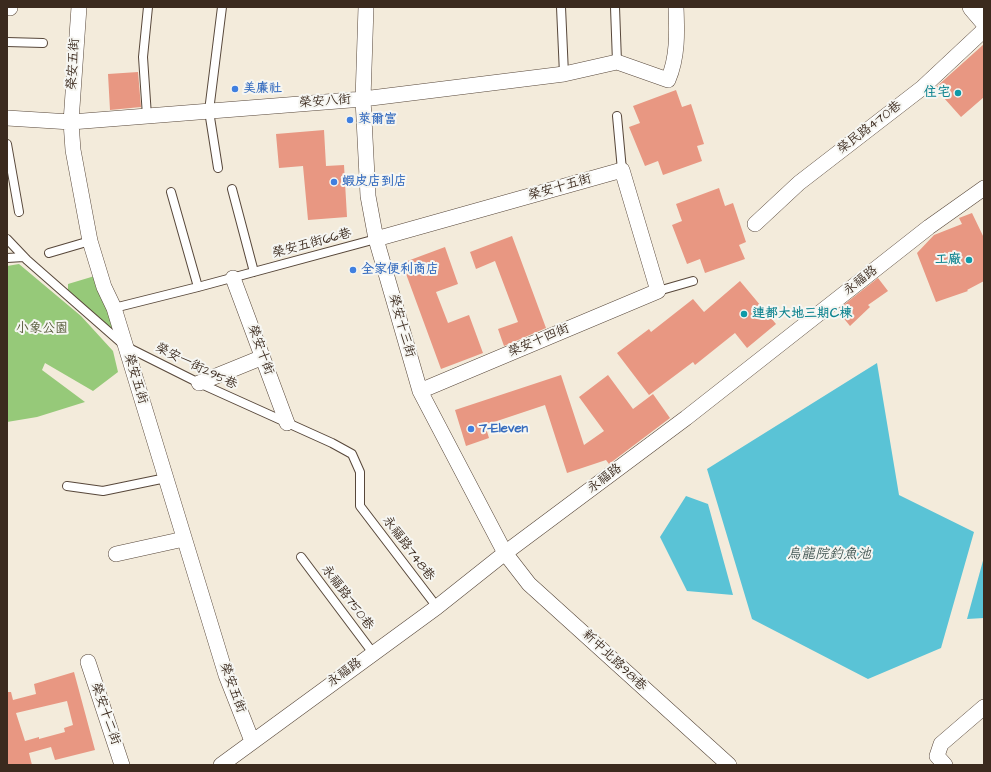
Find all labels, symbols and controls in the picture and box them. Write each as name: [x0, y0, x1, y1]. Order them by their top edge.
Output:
street label: 榮安五街: [65, 38, 83, 90]
place label: 美廉社: [243, 81, 282, 97]
marker: 美廉社: [230, 84, 240, 94]
place label: 住宅: [924, 85, 950, 101]
marker: 住宅: [953, 88, 963, 98]
street label: 榮安八街: [299, 92, 351, 112]
street label: 榮民路470巷: [835, 98, 905, 158]
place label: 萊爾富: [358, 112, 397, 128]
marker: 萊爾富: [345, 115, 355, 125]
street label: 榮安十五街: [527, 172, 593, 204]
place label: 蝦皮店到店: [342, 174, 407, 190]
marker: 蝦皮店到店: [329, 177, 339, 187]
street label: 榮安五街66巷: [271, 226, 353, 262]
place label: 工廠: [935, 252, 961, 268]
marker: 工廠: [964, 255, 974, 265]
place label: 全家便利商店: [361, 262, 439, 278]
street label: 永福路: [841, 263, 881, 299]
marker: 全家便利商店: [348, 265, 358, 275]
street label: 榮安十三街: [385, 293, 417, 359]
place label: 連都大地三期C棟: [752, 306, 852, 322]
marker: 連都大地三期C棟: [739, 309, 749, 319]
park label: 小象公園: [16, 321, 68, 337]
street label: 榮安十四街: [506, 321, 572, 361]
street label: 榮安十街: [244, 323, 276, 377]
street label: 榮安一街295巷: [153, 340, 239, 394]
street label: 榮安五街: [120, 352, 150, 406]
place label: 7-Eleven: [479, 421, 528, 437]
marker: 7-Eleven: [466, 424, 476, 434]
street label: 永福路: [585, 461, 625, 497]
street label: 永福路748巷: [379, 513, 437, 585]
water label: 烏龍院釣魚池: [787, 547, 871, 563]
street label: 永福路750巷: [317, 562, 377, 634]
street label: 新中北路981巷: [579, 627, 649, 695]
street label: 永福路: [325, 655, 365, 691]
street label: 榮安五街: [216, 661, 248, 715]
street label: 榮安十二街: [87, 681, 123, 747]

